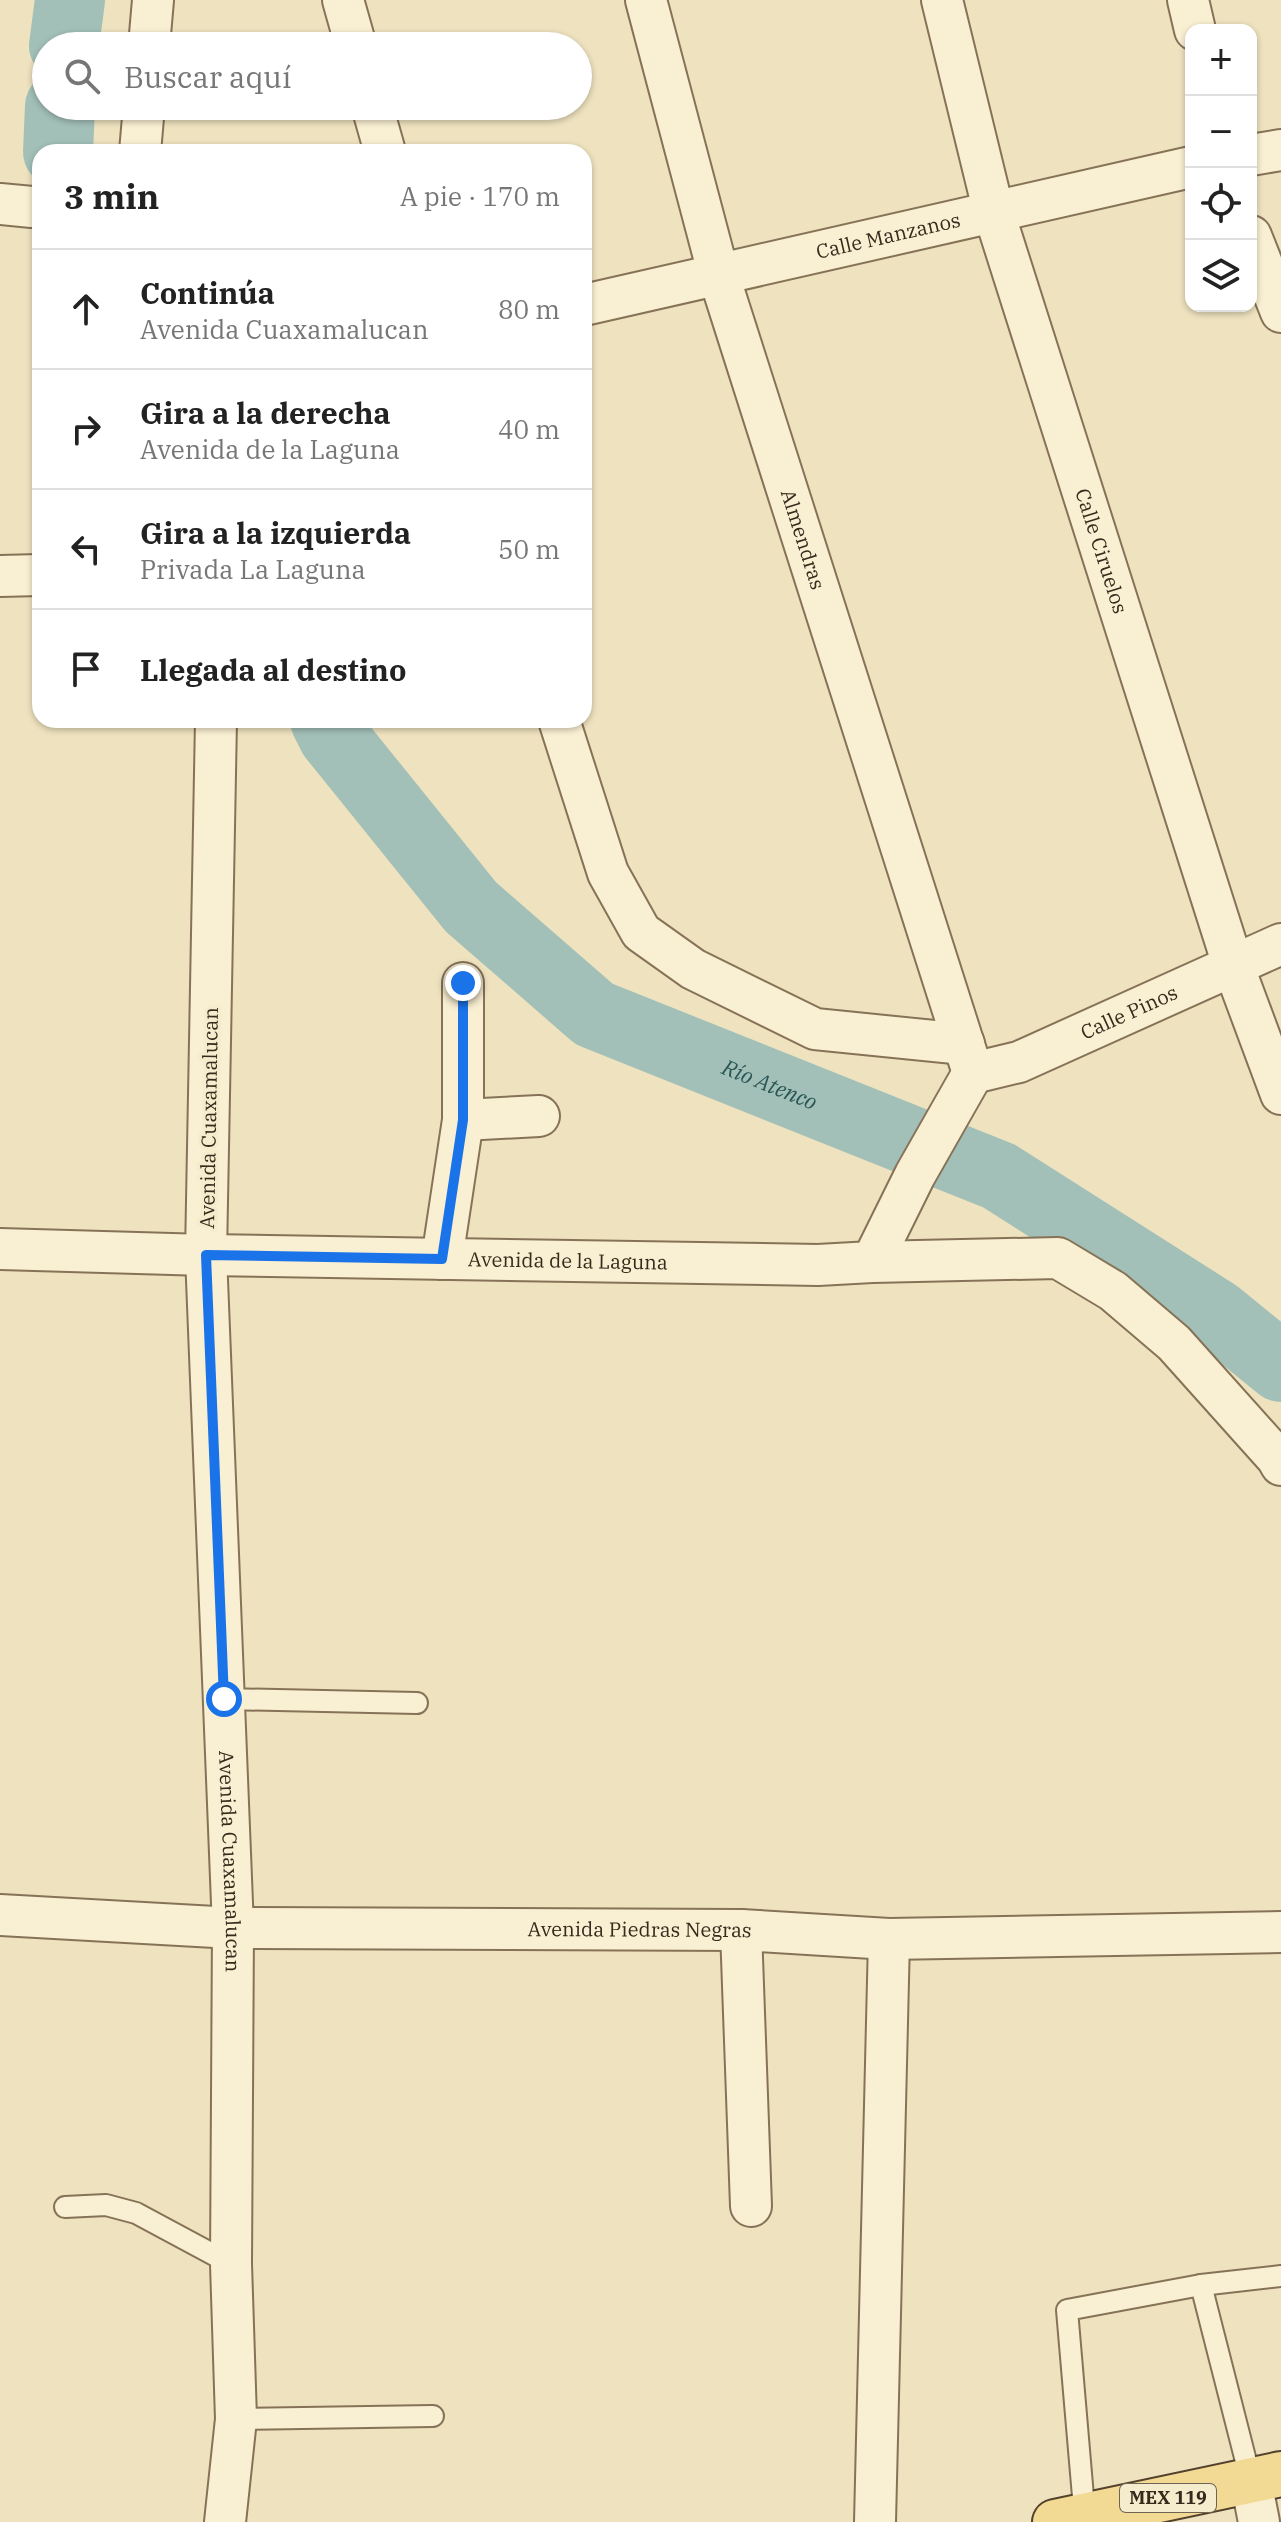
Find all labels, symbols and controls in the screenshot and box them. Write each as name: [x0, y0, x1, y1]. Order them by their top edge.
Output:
map controls: [1185, 24, 1257, 312]
button: +: [1185, 24, 1257, 96]
search box: [32, 32, 592, 120]
icon: search: [60, 54, 104, 98]
text: Buscar aquí: [124, 57, 291, 96]
button: −: [1185, 96, 1257, 168]
button: locate: [1185, 168, 1257, 240]
text: 3 min: [64, 174, 159, 218]
text: A pie · 170 m: [400, 179, 560, 213]
street label: Calle Manzanos: [813, 206, 963, 265]
button: layers: [1185, 240, 1257, 312]
text: Continúa: [140, 273, 275, 312]
icon: ahead: [64, 287, 108, 331]
text: 80 m: [498, 292, 560, 326]
text: Avenida Cuaxamalucan: [140, 312, 429, 346]
text: Gira a la derecha: [140, 393, 391, 432]
icon: right: [64, 407, 108, 451]
text: 40 m: [498, 412, 560, 446]
text: Avenida de la Laguna: [140, 432, 400, 466]
street label: Calle Ciruelos: [1069, 485, 1134, 617]
street label: Almendras: [775, 486, 832, 593]
text: Gira a la izquierda: [140, 513, 411, 552]
icon: left: [64, 527, 108, 571]
text: 50 m: [498, 532, 560, 566]
text: Privada La Laguna: [140, 552, 366, 586]
icon: arrive: [64, 647, 108, 691]
text: Llegada al destino: [140, 650, 406, 689]
route end: [445, 965, 481, 1001]
street label: Calle Pinos: [1076, 978, 1182, 1046]
street label: Avenida Cuaxamalucan: [193, 1007, 224, 1229]
water label: Río Atenco: [717, 1052, 822, 1116]
street label: Avenida de la Laguna: [468, 1245, 668, 1276]
route start: [206, 1681, 242, 1717]
street label: Avenida Cuaxamalucan: [213, 1750, 247, 1973]
street label: Avenida Piedras Negras: [528, 1915, 752, 1944]
road number: MEX 119: [1120, 2484, 1216, 2512]

